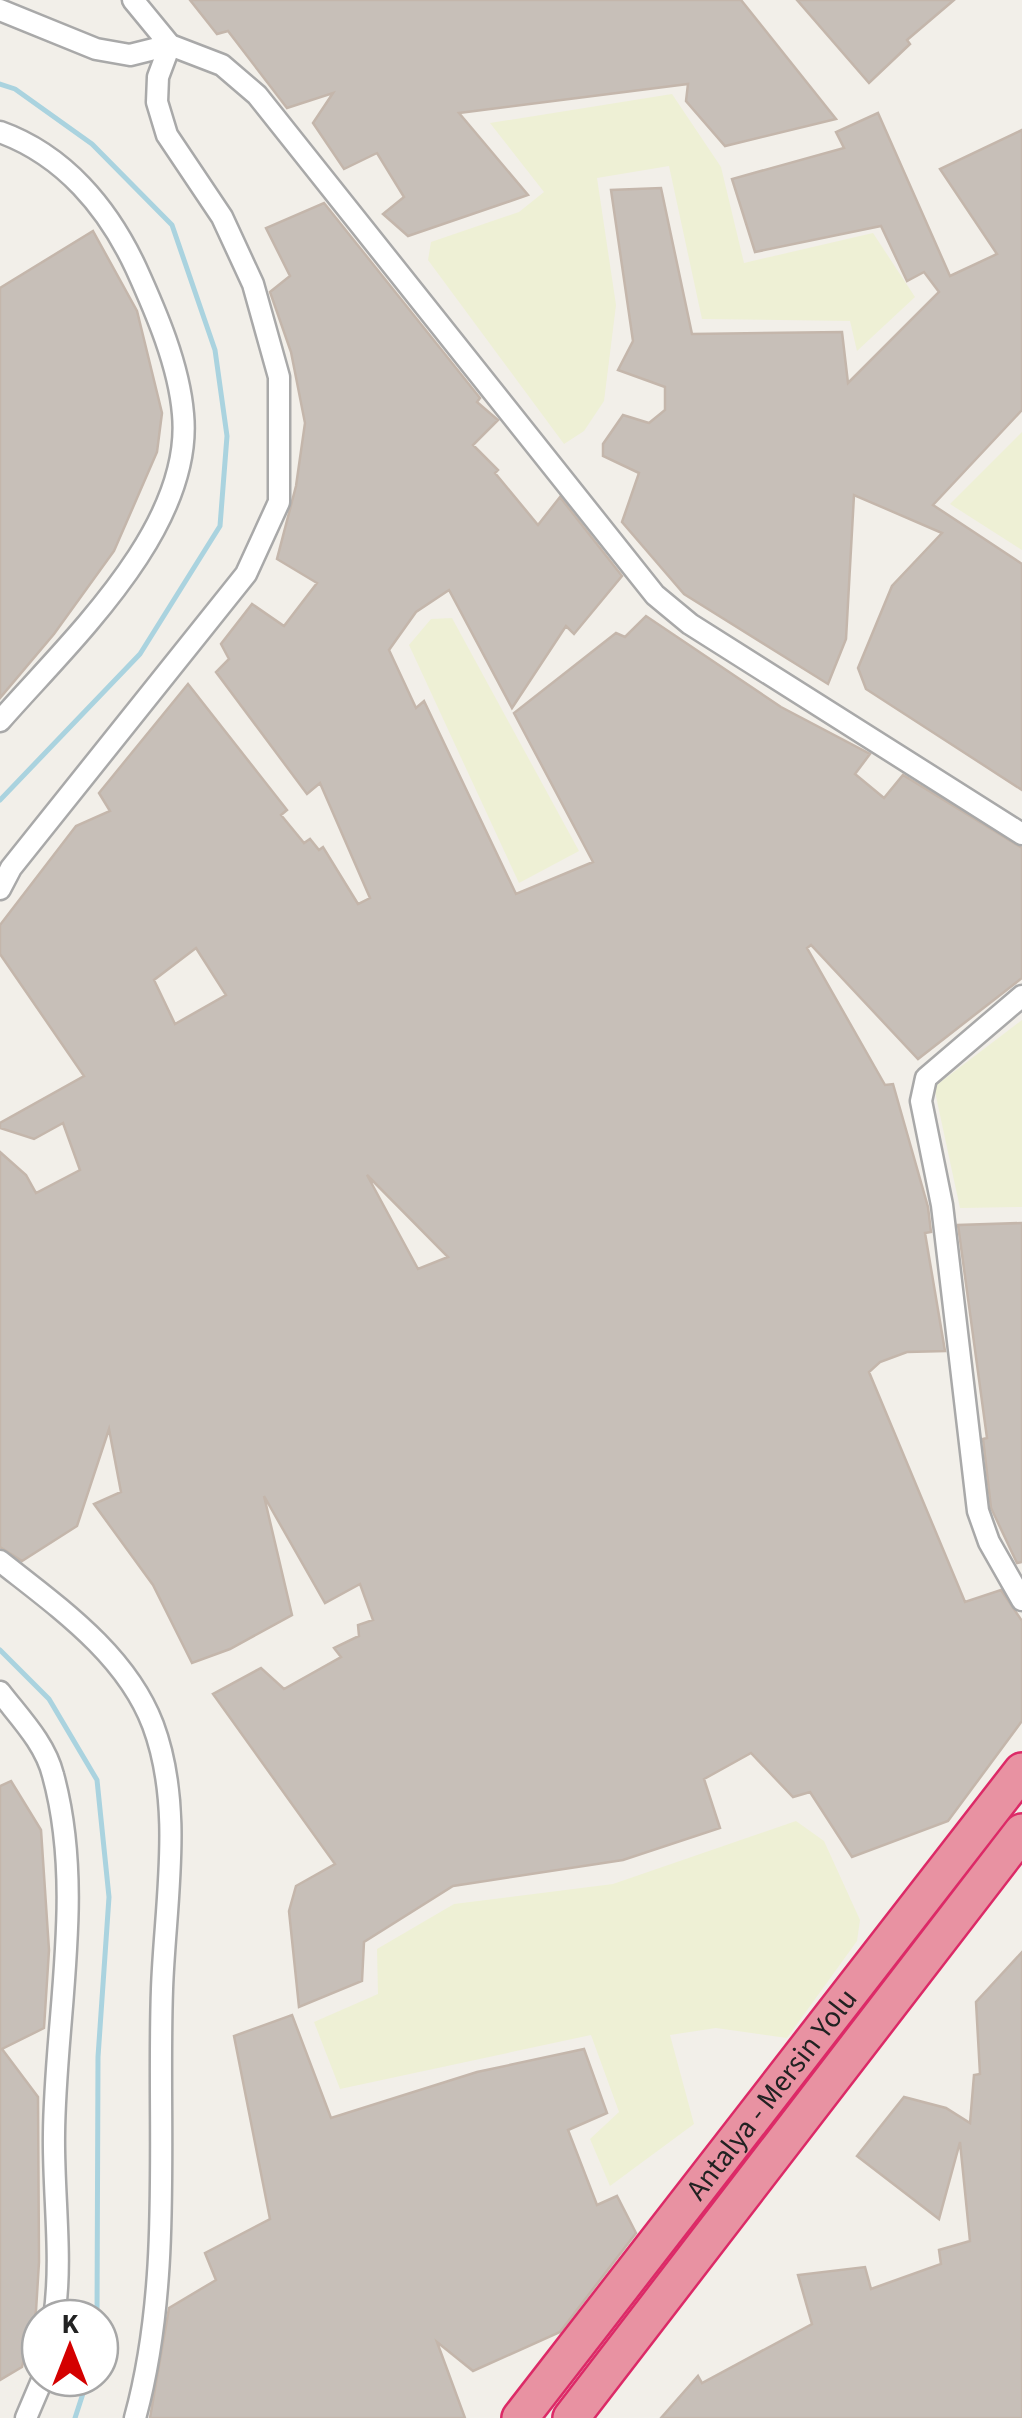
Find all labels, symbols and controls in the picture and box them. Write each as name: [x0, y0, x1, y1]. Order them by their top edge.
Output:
street label: Antalya - Mersin Yolu: [675, 1979, 867, 2209]
north arrow: [20, 2298, 120, 2398]
text: K: [61, 2304, 79, 2344]

